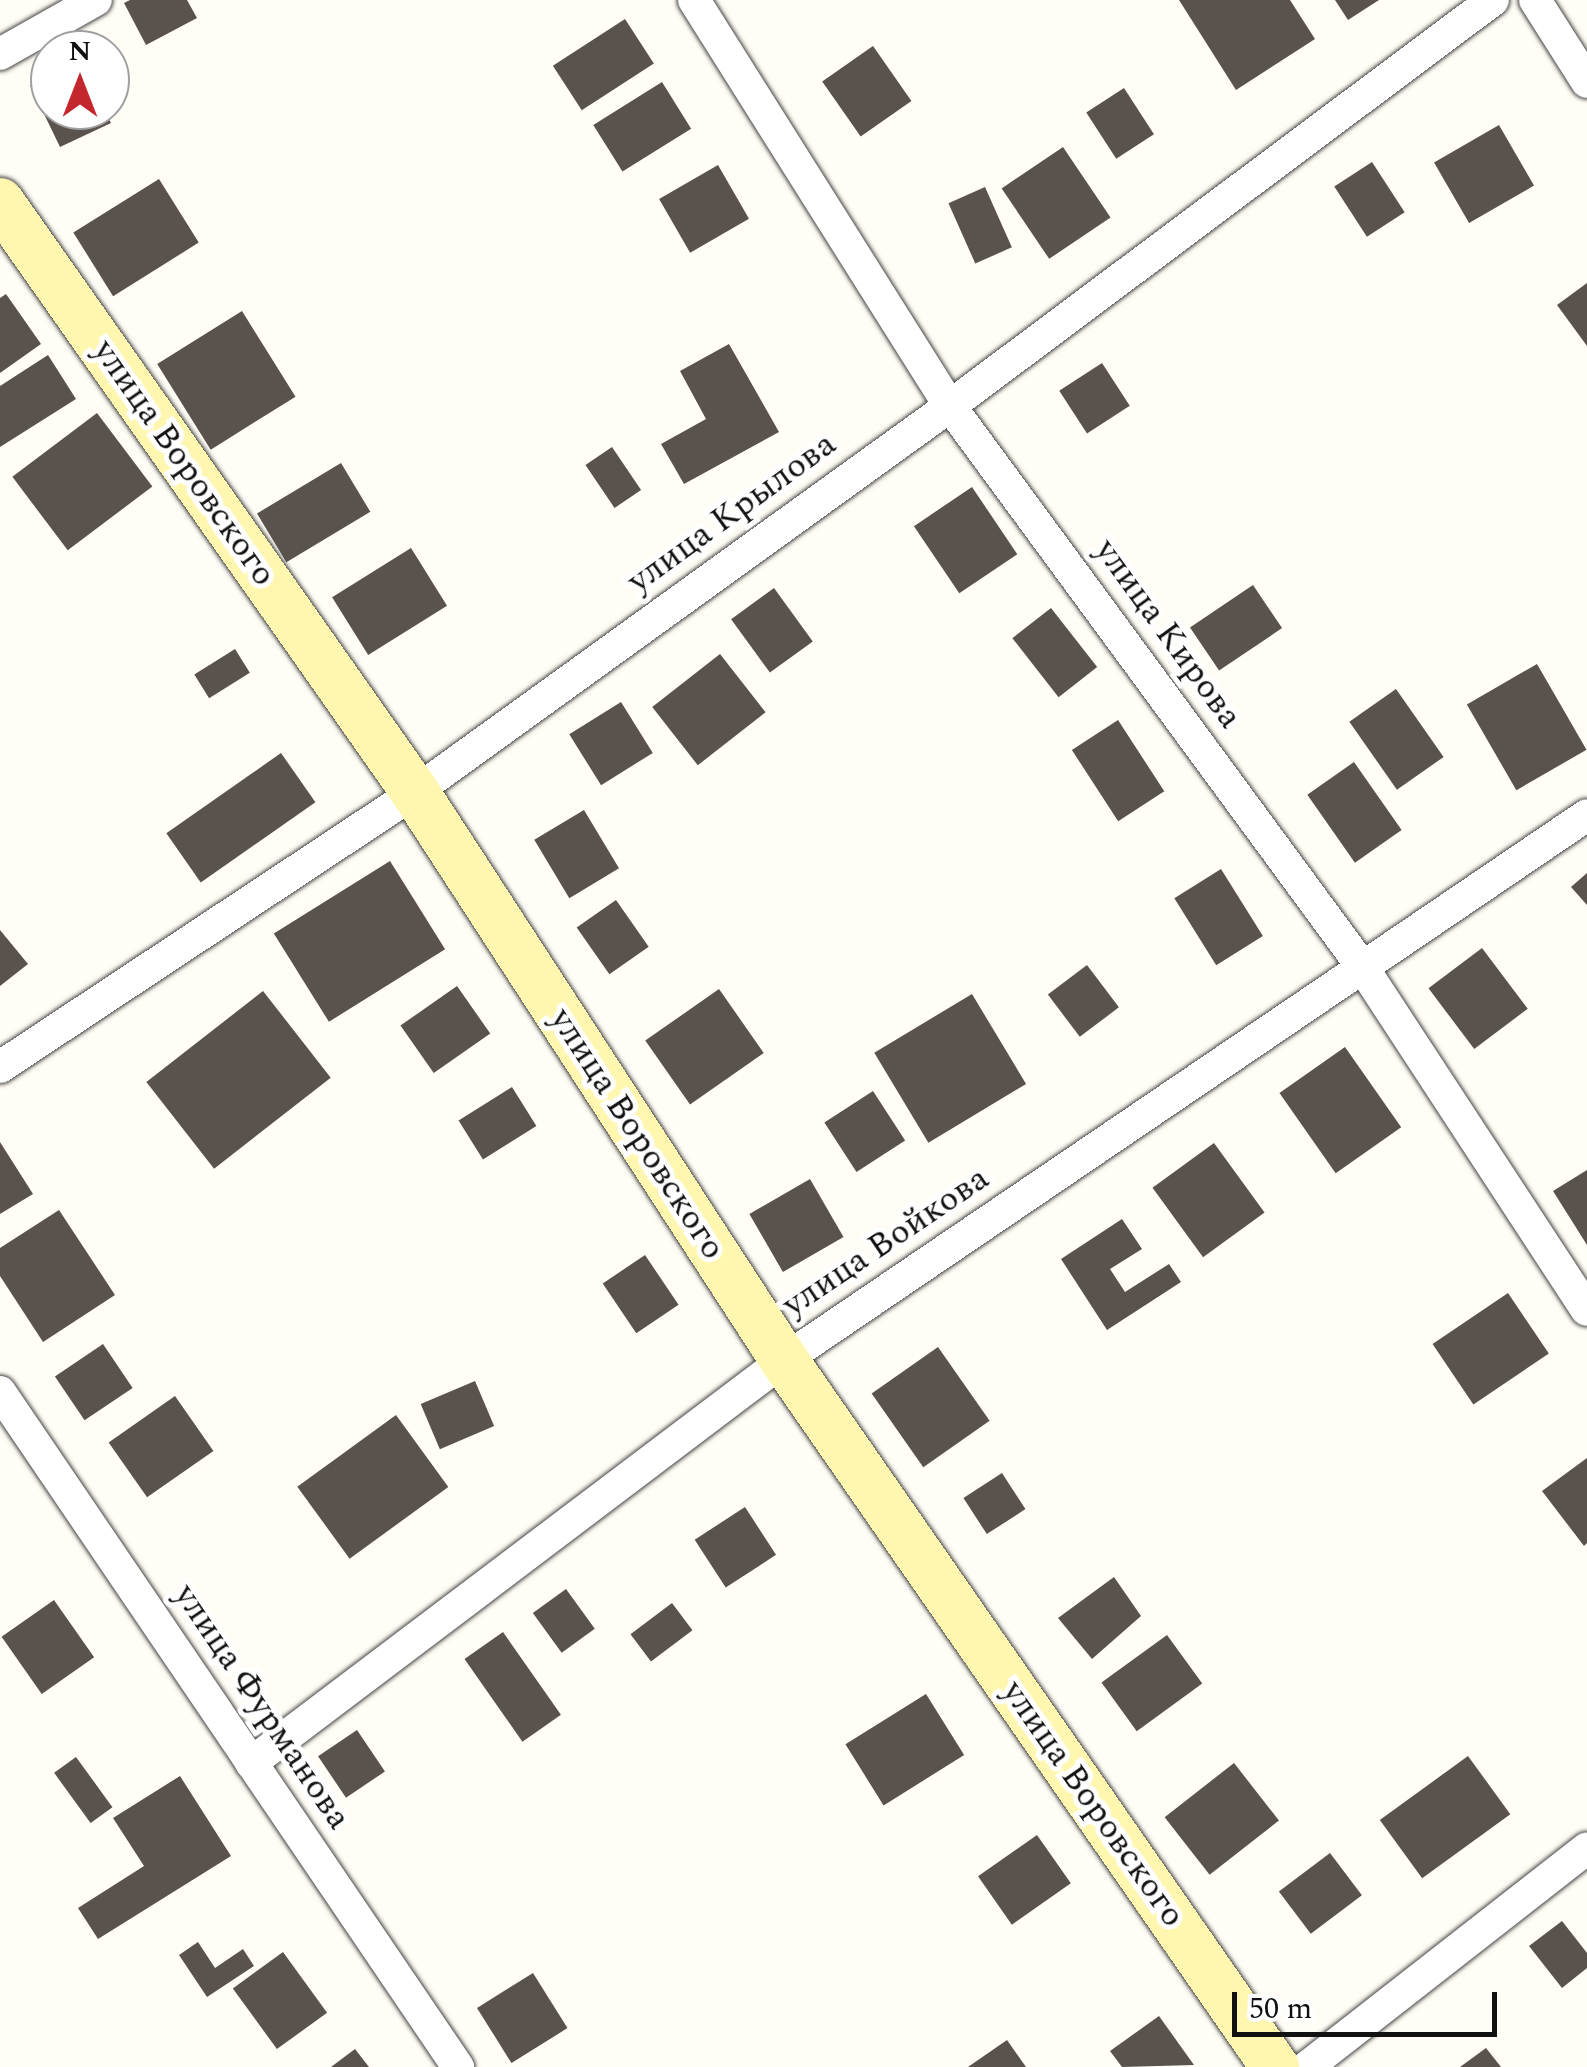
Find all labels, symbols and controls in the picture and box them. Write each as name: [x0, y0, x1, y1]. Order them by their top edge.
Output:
north arrow: [30, 30, 130, 130]
text: N: [69, 30, 91, 73]
street label: улица Воровского: [83, 332, 285, 594]
street label: улица Крылова: [620, 423, 844, 603]
street label: улица Кирова: [1085, 531, 1251, 737]
street label: улица Воровского: [540, 1001, 734, 1267]
street label: улица Войкова: [775, 1158, 997, 1326]
street label: улица Фурманова: [164, 1576, 360, 1838]
street label: улица Воровского: [992, 1673, 1194, 1935]
scale bar: [1237, 1972, 1502, 2034]
text: 50 m: [1249, 1986, 1312, 2032]

